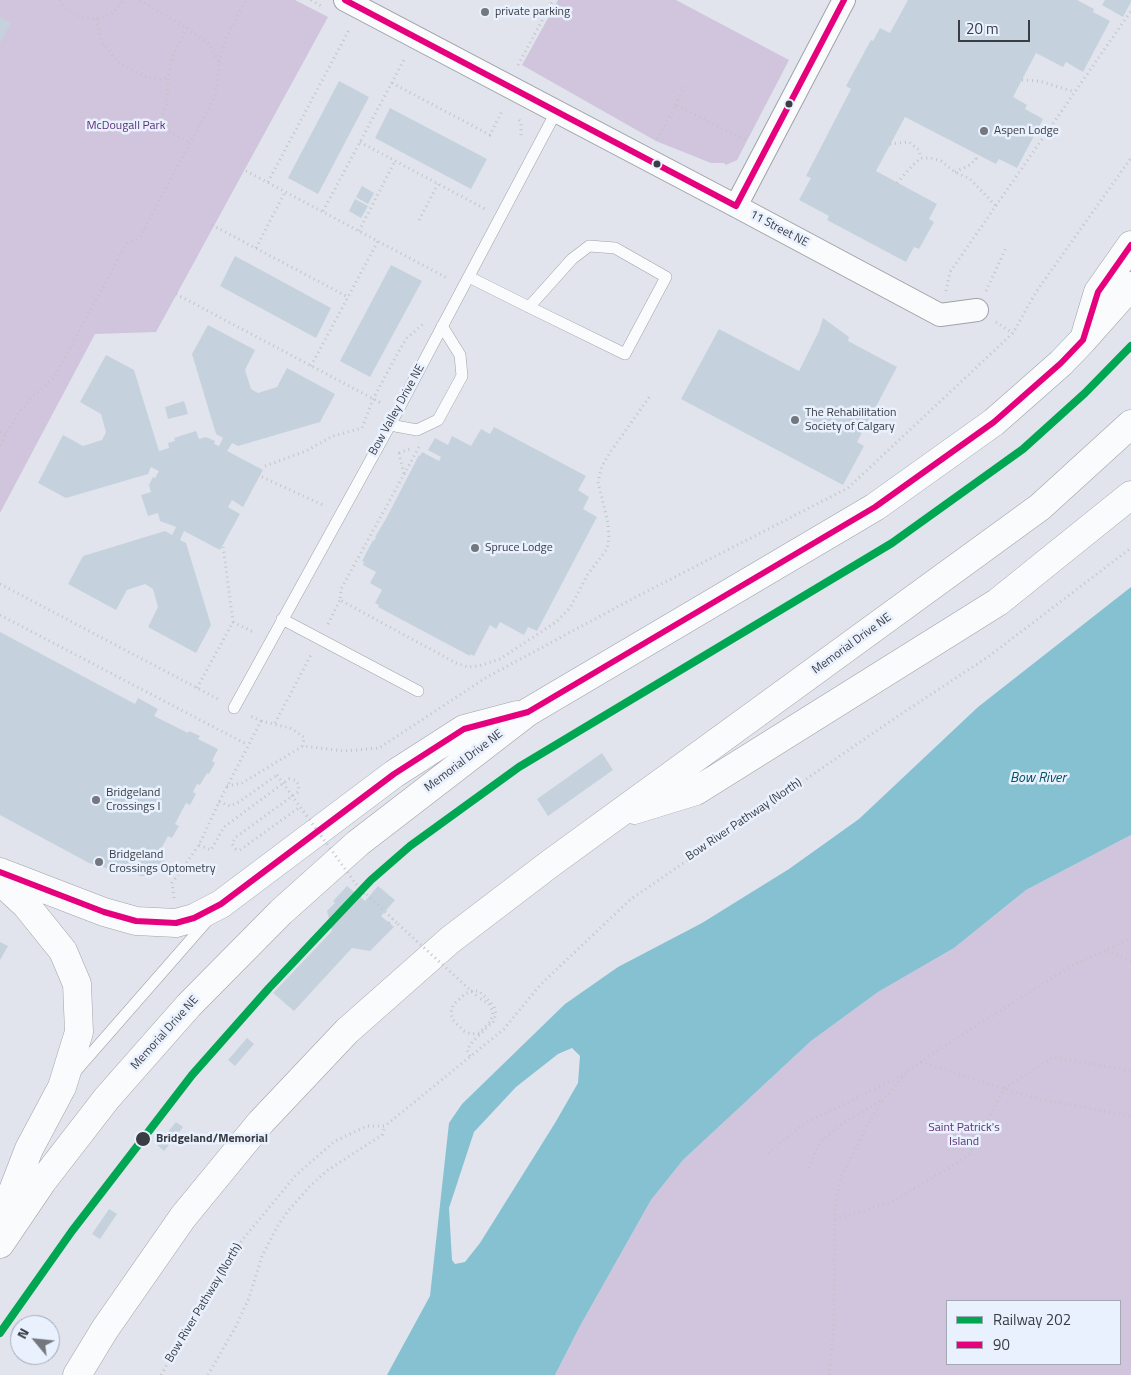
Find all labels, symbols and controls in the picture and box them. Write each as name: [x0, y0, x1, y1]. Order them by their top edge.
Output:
place label: private parking: [495, 5, 570, 19]
marker: private parking: [479, 6, 491, 18]
scale bar: [961, 10, 1034, 42]
text: 20 m: [966, 17, 999, 40]
unlabelled marker: [784, 99, 794, 109]
park label: McDougall Park: [86, 119, 166, 133]
place label: Aspen Lodge: [994, 124, 1059, 138]
marker: Aspen Lodge: [978, 125, 990, 137]
unlabelled marker: [652, 159, 662, 169]
street label: 11 Street NE: [747, 208, 811, 250]
street label: Bow Valley Drive NE: [366, 362, 428, 458]
place label: The Rehabilitation Society of Calgary: [805, 406, 896, 434]
marker: The Rehabilitation Society of Calgary: [789, 414, 801, 426]
place label: Spruce Lodge: [485, 541, 553, 555]
marker: Spruce Lodge: [469, 542, 481, 554]
street label: Memorial Drive NE: [810, 610, 894, 678]
street label: Memorial Drive NE: [422, 727, 506, 795]
water label: Bow River: [1010, 771, 1066, 787]
street label: Bow River Pathway (North): [683, 776, 805, 864]
place label: Bridgeland Crossings I: [106, 786, 160, 814]
marker: Bridgeland Crossings I: [90, 794, 102, 806]
place label: Bridgeland Crossings Optometry: [109, 848, 215, 876]
marker: Bridgeland Crossings Optometry: [93, 856, 105, 868]
street label: Memorial Drive NE: [128, 993, 202, 1073]
park label: Saint Patrick's Island: [928, 1121, 1000, 1149]
marker: Bridgeland/Memorial: [134, 1130, 152, 1148]
place label: Bridgeland/Memorial: [156, 1132, 268, 1146]
street label: Bow River Pathway (North): [163, 1241, 245, 1365]
legend: [946, 1300, 1121, 1365]
text: Railway 202: [993, 1308, 1071, 1331]
north arrow: [10, 1315, 60, 1365]
text: N: [11, 1324, 34, 1342]
text: 90: [993, 1333, 1010, 1356]

